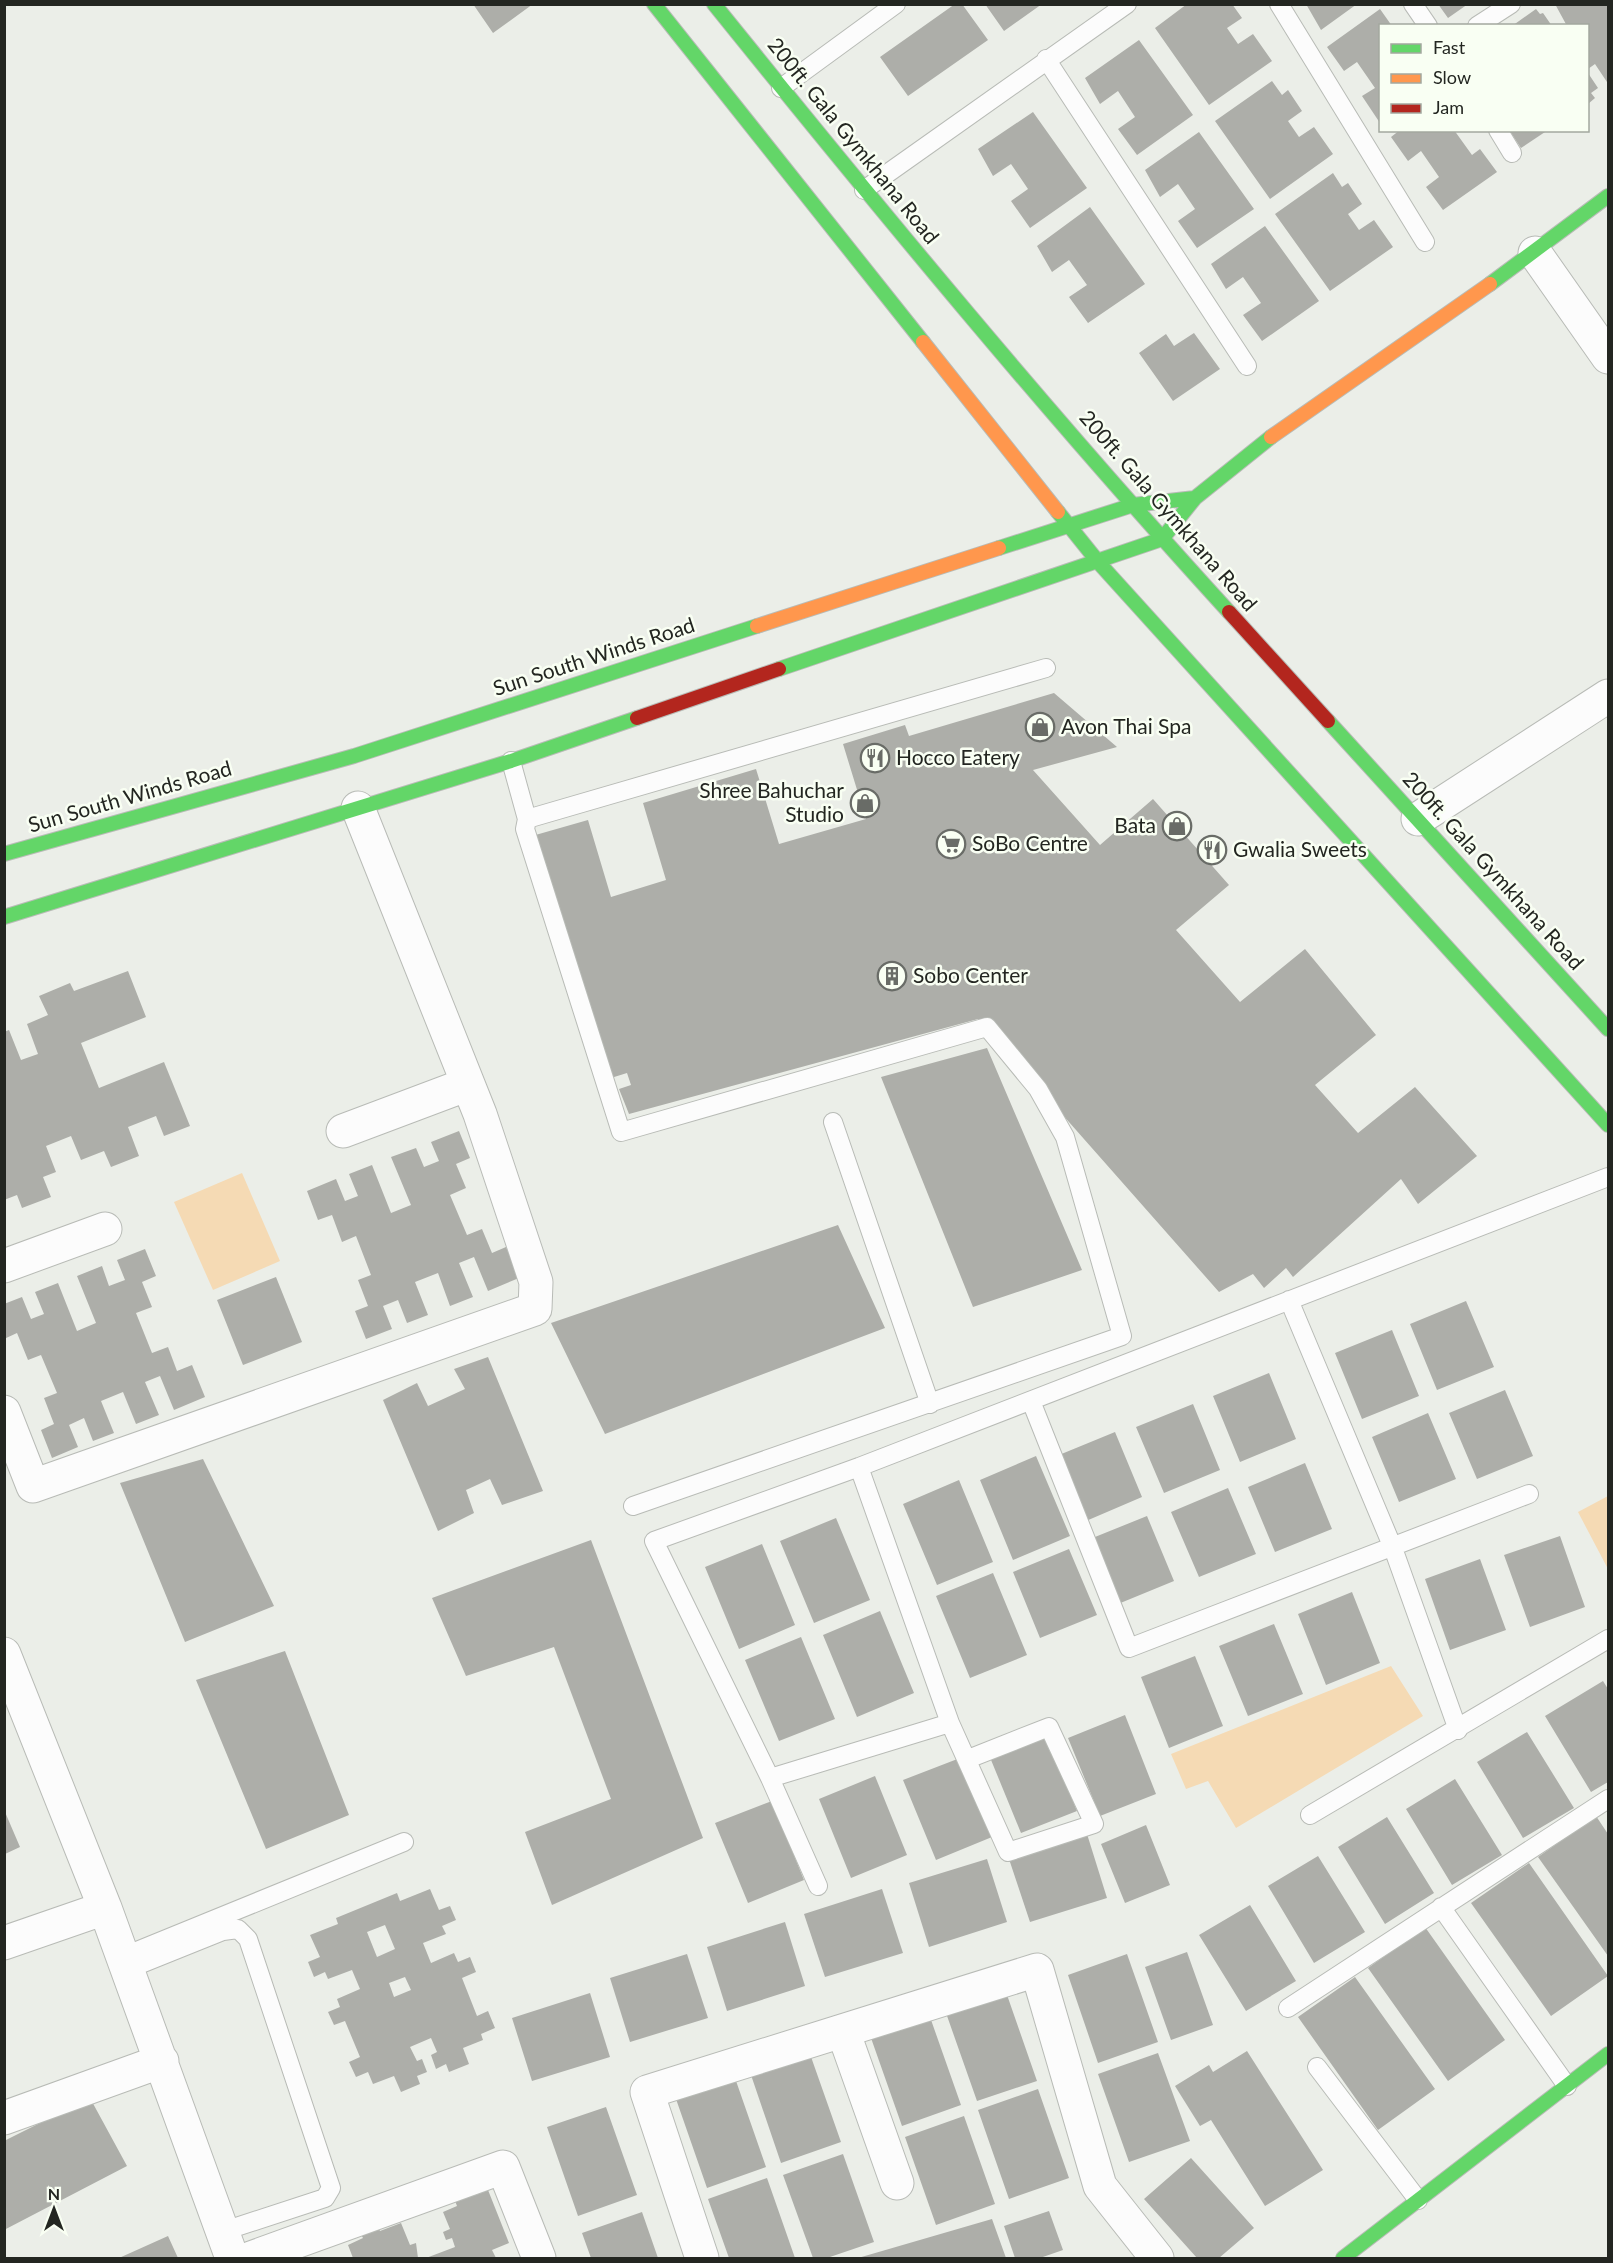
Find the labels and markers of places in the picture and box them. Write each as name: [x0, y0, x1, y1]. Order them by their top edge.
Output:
shop icon: Avon Thai Spa: [1024, 711, 1056, 743]
place label: Avon Thai Spa: [1061, 713, 1191, 738]
restaurant icon: Hocco Eatery: [859, 742, 891, 774]
place label: Hocco Eatery: [896, 744, 1020, 769]
place label: Shree Bahuchar Studio: [699, 777, 844, 826]
shop icon: Shree Bahuchar Studio: [849, 787, 881, 819]
shop icon: Bata: [1161, 810, 1193, 842]
place label: Bata: [1114, 812, 1156, 837]
supermarket icon: SoBo Centre: [935, 828, 967, 860]
place label: SoBo Centre: [972, 830, 1088, 855]
restaurant icon: Gwalia Sweets: [1196, 834, 1228, 866]
place label: Gwalia Sweets: [1233, 836, 1367, 861]
building icon: Sobo Center: [876, 960, 908, 992]
place label: Sobo Center: [913, 962, 1028, 987]

